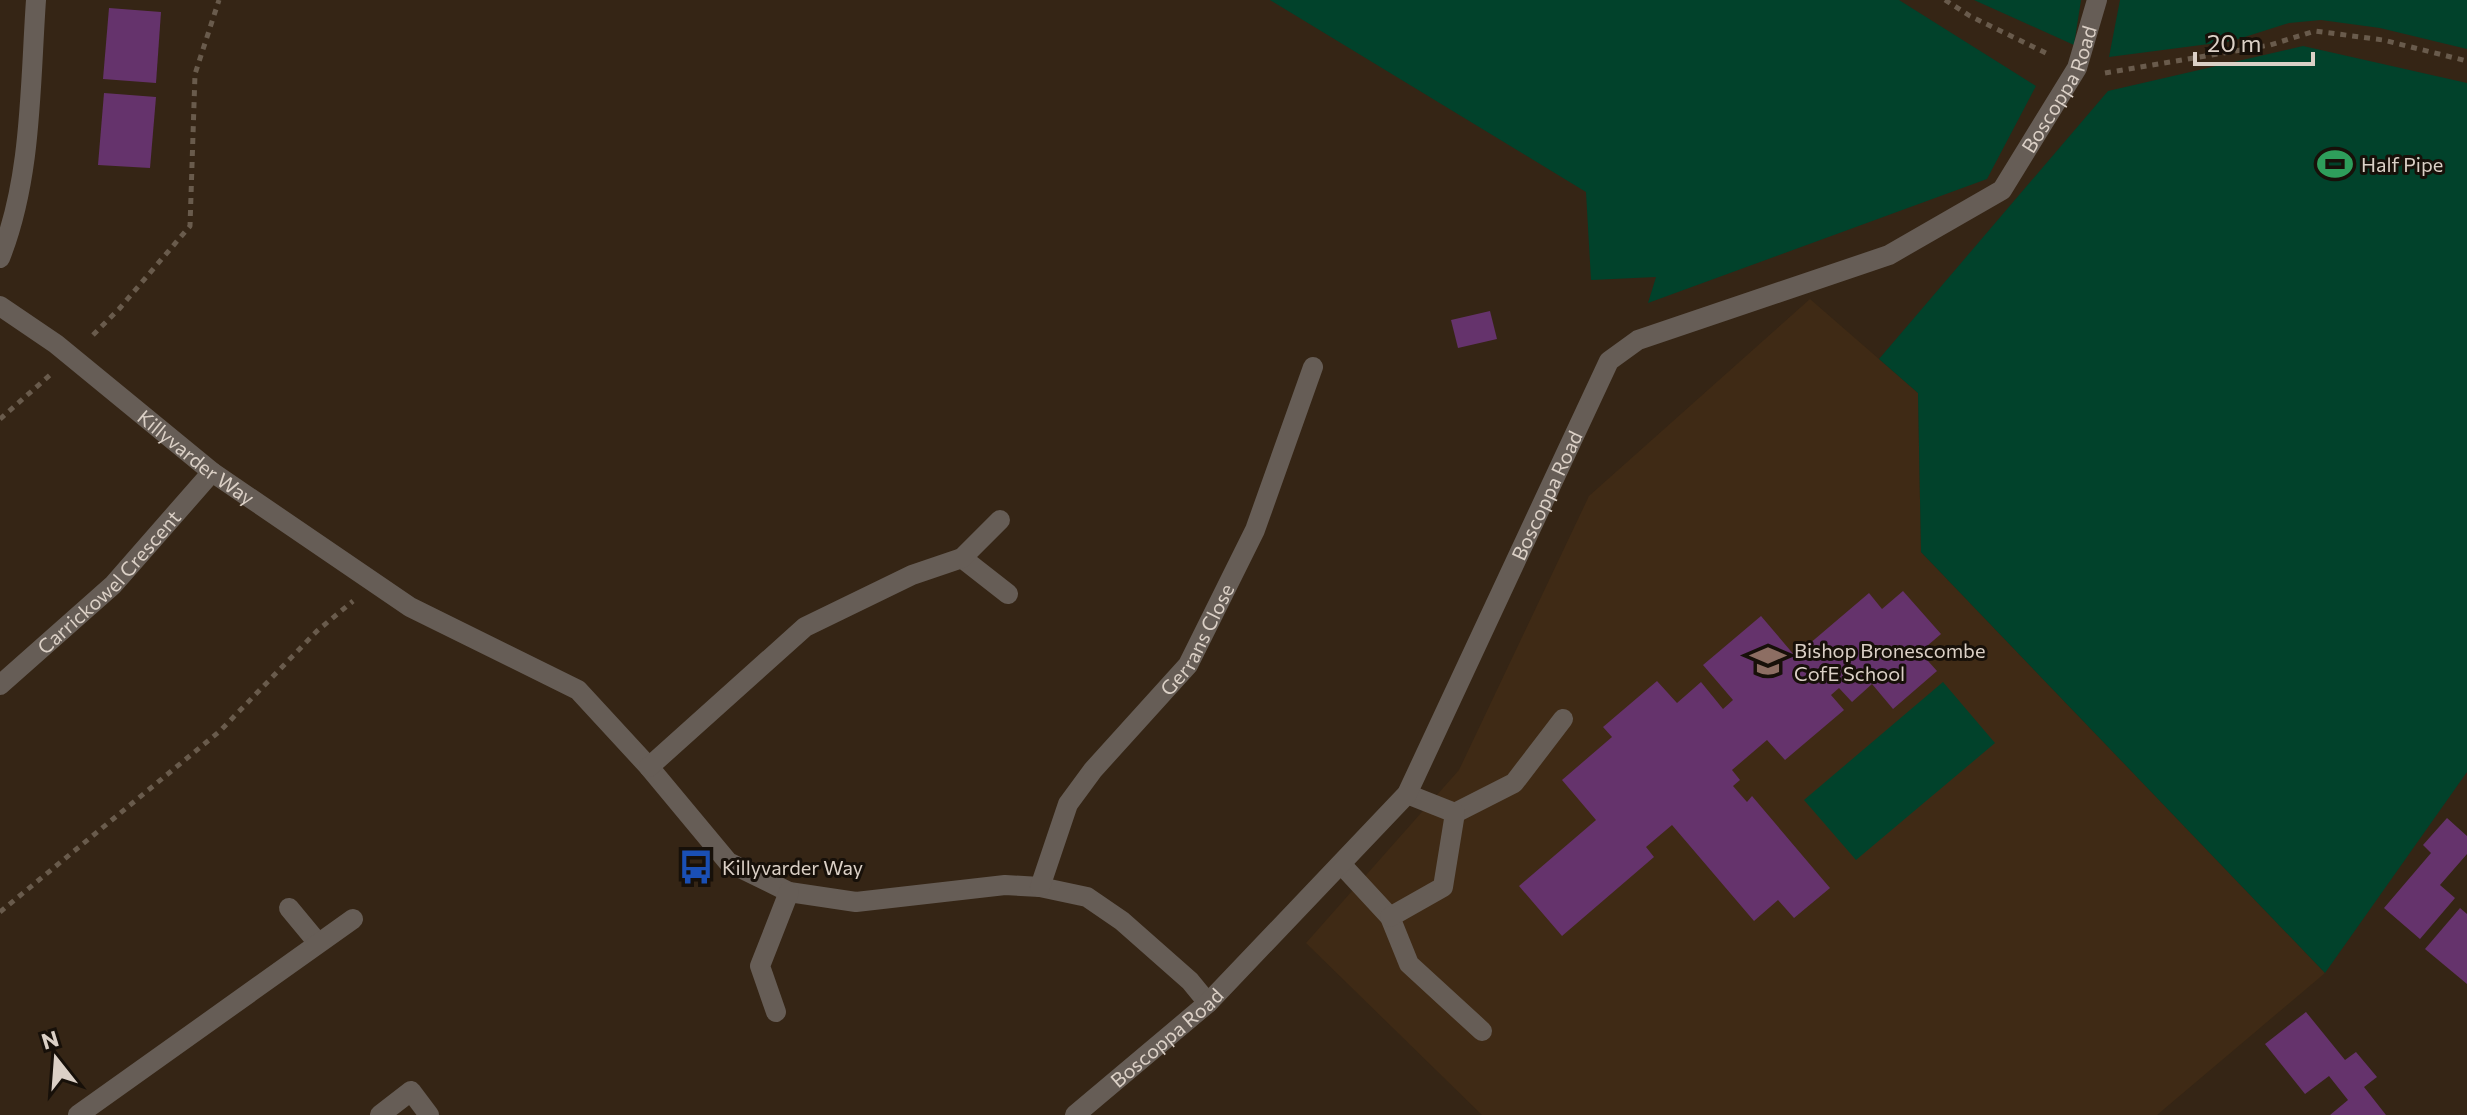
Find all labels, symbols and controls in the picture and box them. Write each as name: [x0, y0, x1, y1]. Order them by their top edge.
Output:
scale bar: [2195, 16, 2313, 66]
street label: Boscoppa Road: [2016, 23, 2101, 157]
text: 20 m: [2207, 28, 2261, 57]
sports icon: Half Pipe: [2316, 145, 2354, 183]
place label: Half Pipe: [2361, 152, 2443, 176]
street label: Killyvarder Way: [133, 404, 259, 510]
street label: Boscoppa Road: [1506, 427, 1587, 564]
street label: Carrickowel Crescent: [32, 505, 185, 659]
street label: Gerrans Close: [1155, 579, 1239, 700]
place label: Bishop Bronescombe CofE School: [1794, 638, 1986, 685]
school or university icon: Bishop Bronescombe CofE School: [1749, 642, 1787, 680]
bus stop icon: Killyvarder Way: [677, 848, 715, 886]
place label: Killyvarder Way: [722, 855, 863, 879]
street label: Boscoppa Road: [1105, 983, 1228, 1092]
north arrow: [16, 1019, 96, 1099]
text: N: [38, 1024, 62, 1055]

